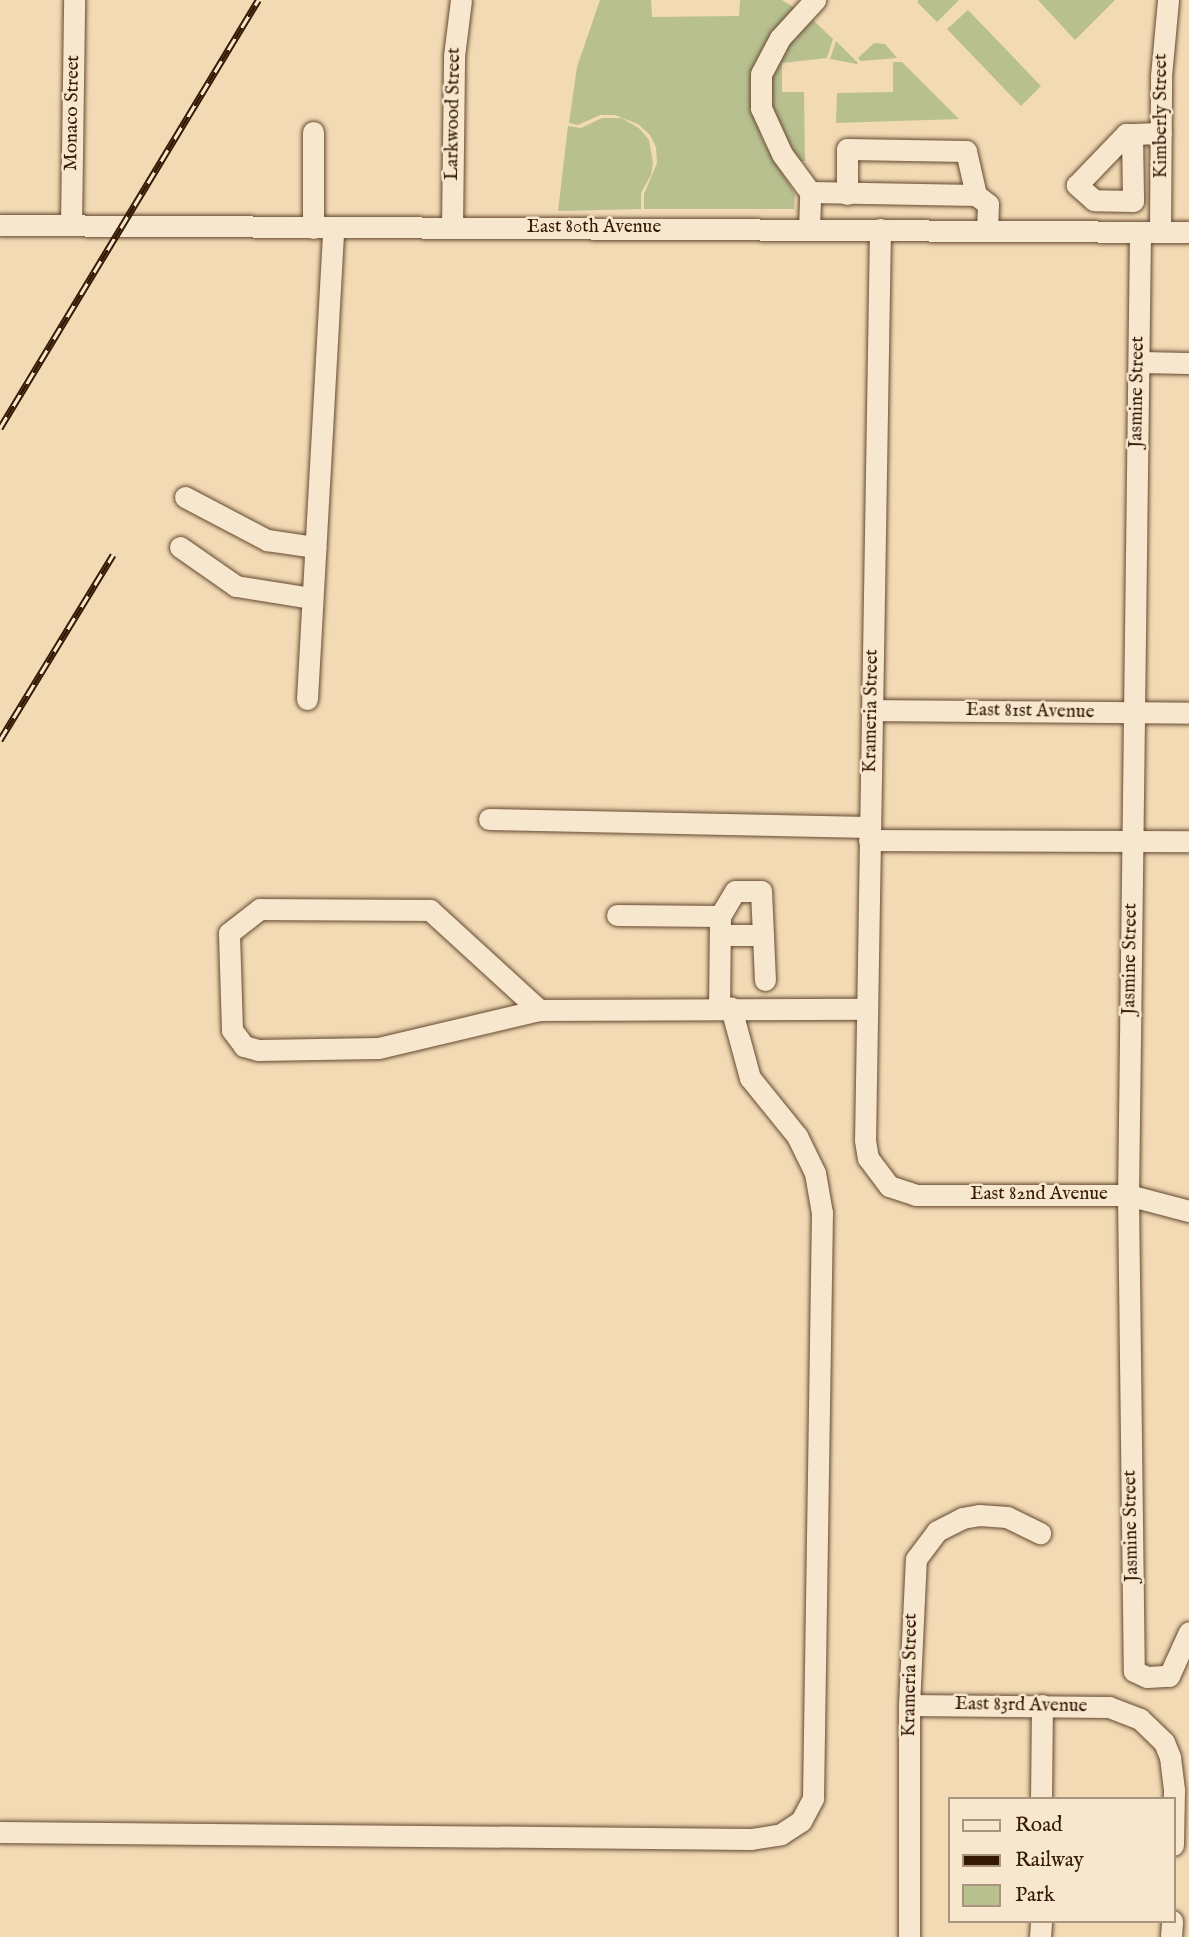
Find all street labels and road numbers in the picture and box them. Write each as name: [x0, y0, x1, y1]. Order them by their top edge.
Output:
street label: Larkwood Street: [441, 47, 467, 181]
street label: Kimberly Street: [1151, 54, 1173, 178]
street label: Monaco Street: [61, 55, 85, 171]
street label: East 80th Avenue: [527, 217, 661, 239]
street label: Jasmine Street: [1126, 336, 1150, 448]
street label: Krameria Street: [860, 649, 884, 773]
street label: East 81st Avenue: [965, 699, 1095, 725]
street label: Jasmine Street: [1119, 903, 1143, 1015]
street label: East 82nd Avenue: [970, 1184, 1108, 1206]
street label: Jasmine Street: [1120, 1470, 1144, 1582]
street label: Krameria Street: [899, 1613, 923, 1737]
street label: East 83rd Avenue: [955, 1693, 1087, 1719]

